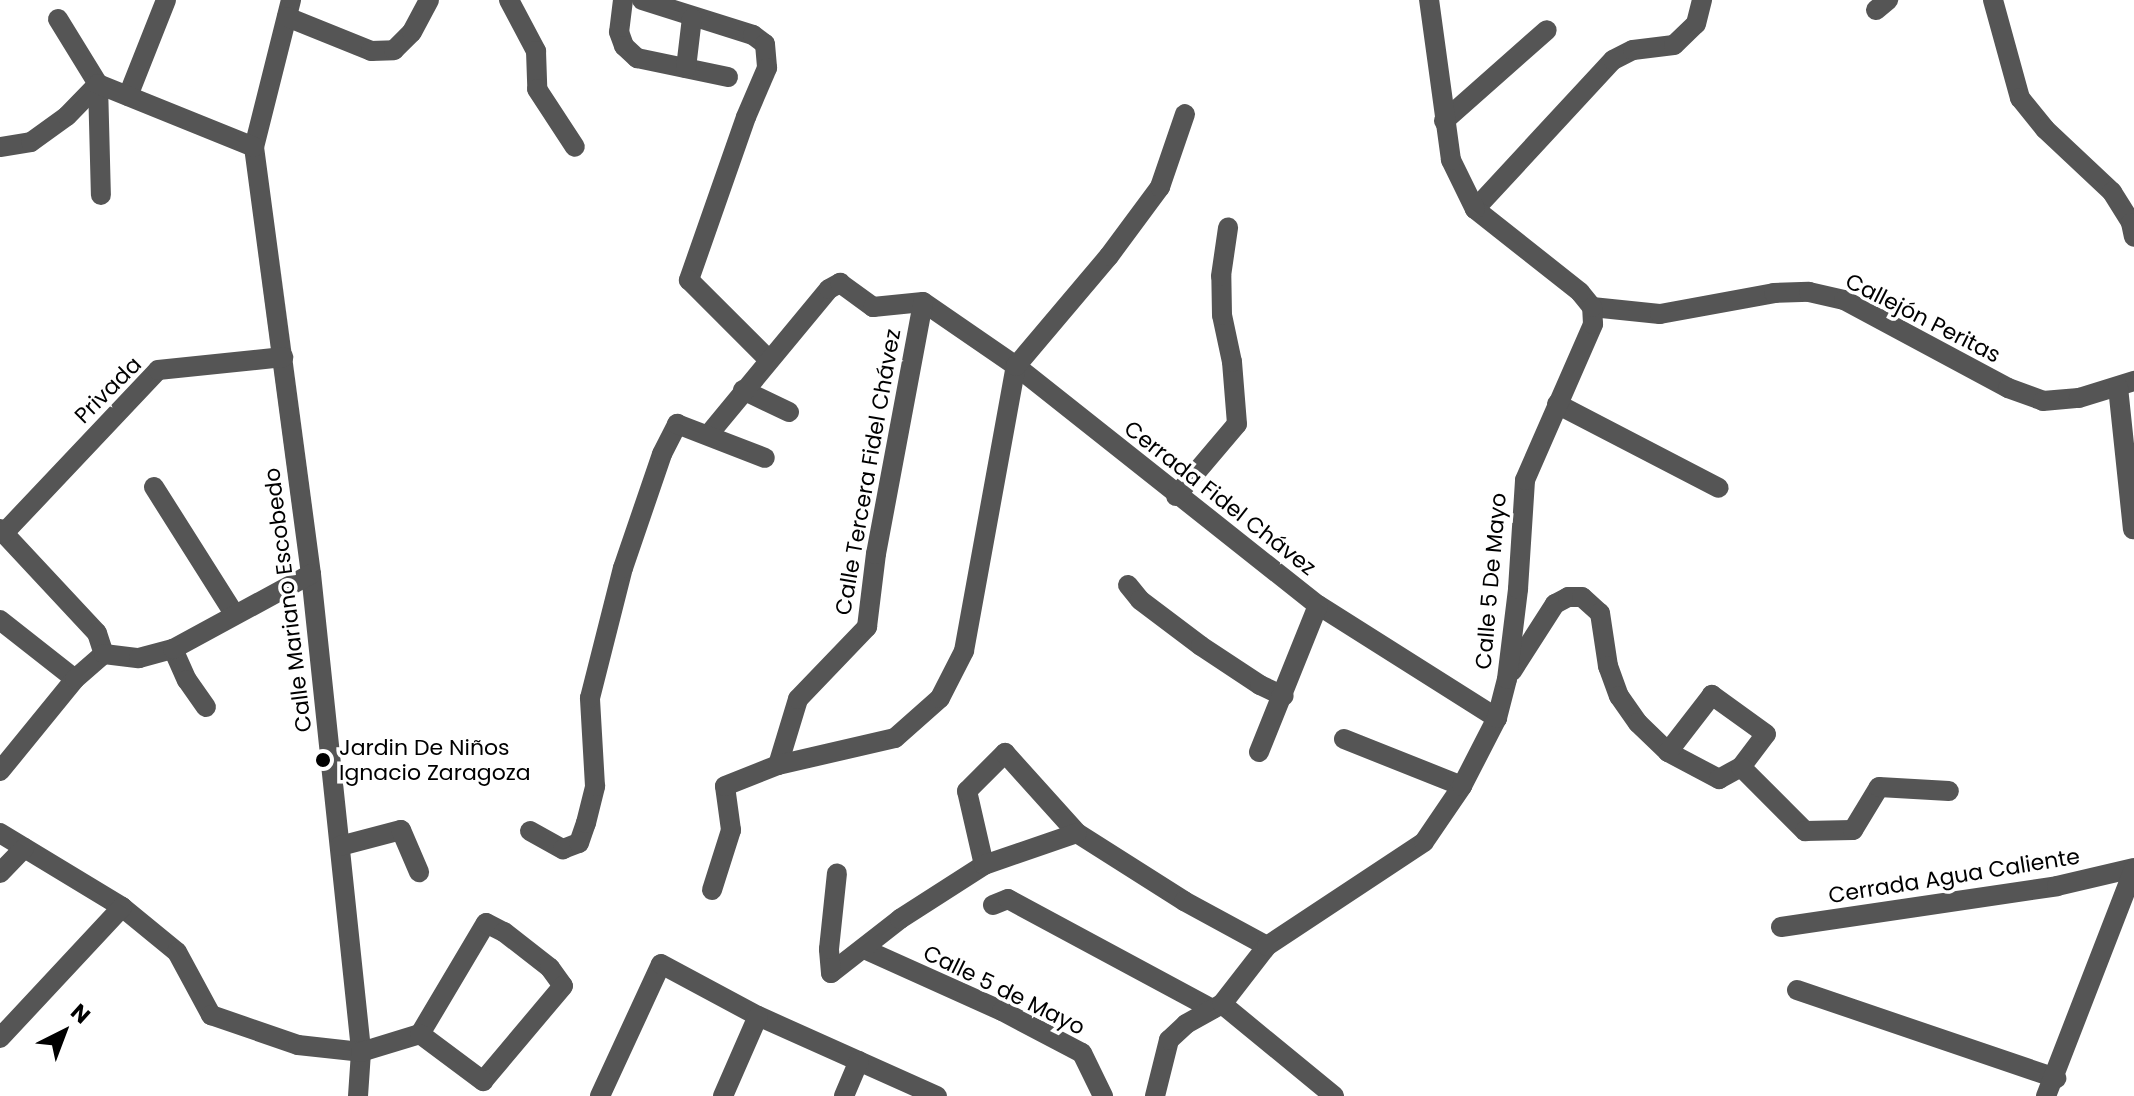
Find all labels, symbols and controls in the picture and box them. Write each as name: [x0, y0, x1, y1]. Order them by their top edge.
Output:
street label: Callejón Peritas: [1841, 268, 2005, 368]
street label: Calle Tercera Fidel Chávez: [830, 327, 906, 617]
street label: Privada: [69, 351, 147, 429]
street label: Cerrada Fidel Chávez: [1119, 415, 1321, 581]
street label: Calle Mariano Escobedo: [259, 466, 317, 734]
street label: Calle 5 De Mayo: [1470, 492, 1512, 670]
place label: Jardin De Niños Ignacio Zaragoza: [339, 734, 531, 786]
marker: Jardin De Niños Ignacio Zaragoza: [314, 751, 332, 769]
street label: Cerrada Agua Caliente: [1826, 843, 2082, 909]
street label: Calle 5 de Mayo: [919, 939, 1089, 1041]
north arrow: [24, 992, 104, 1072]
text: N: [64, 997, 97, 1031]

